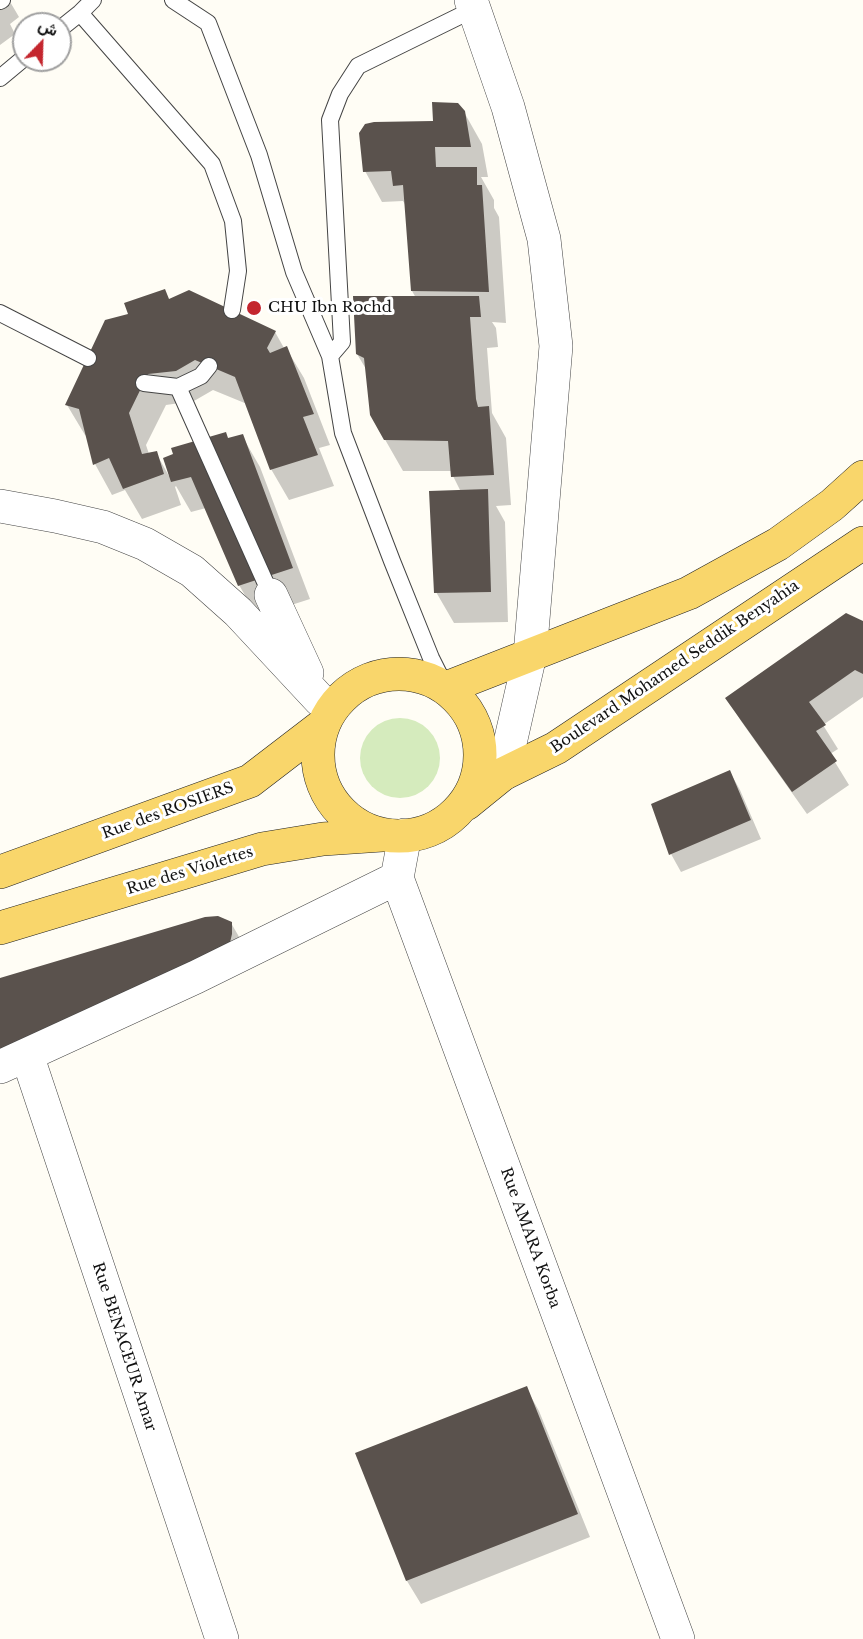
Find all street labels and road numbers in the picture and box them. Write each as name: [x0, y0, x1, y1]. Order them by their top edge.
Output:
street label: Boulevard Mohamed Seddik Benyahia: [547, 577, 803, 757]
street label: Rue des ROSIERS: [100, 779, 236, 843]
street label: Rue des Violettes: [125, 843, 255, 899]
street label: Rue AMARA Korba: [496, 1165, 564, 1311]
street label: Rue BENACEUR Amar: [88, 1260, 160, 1434]

